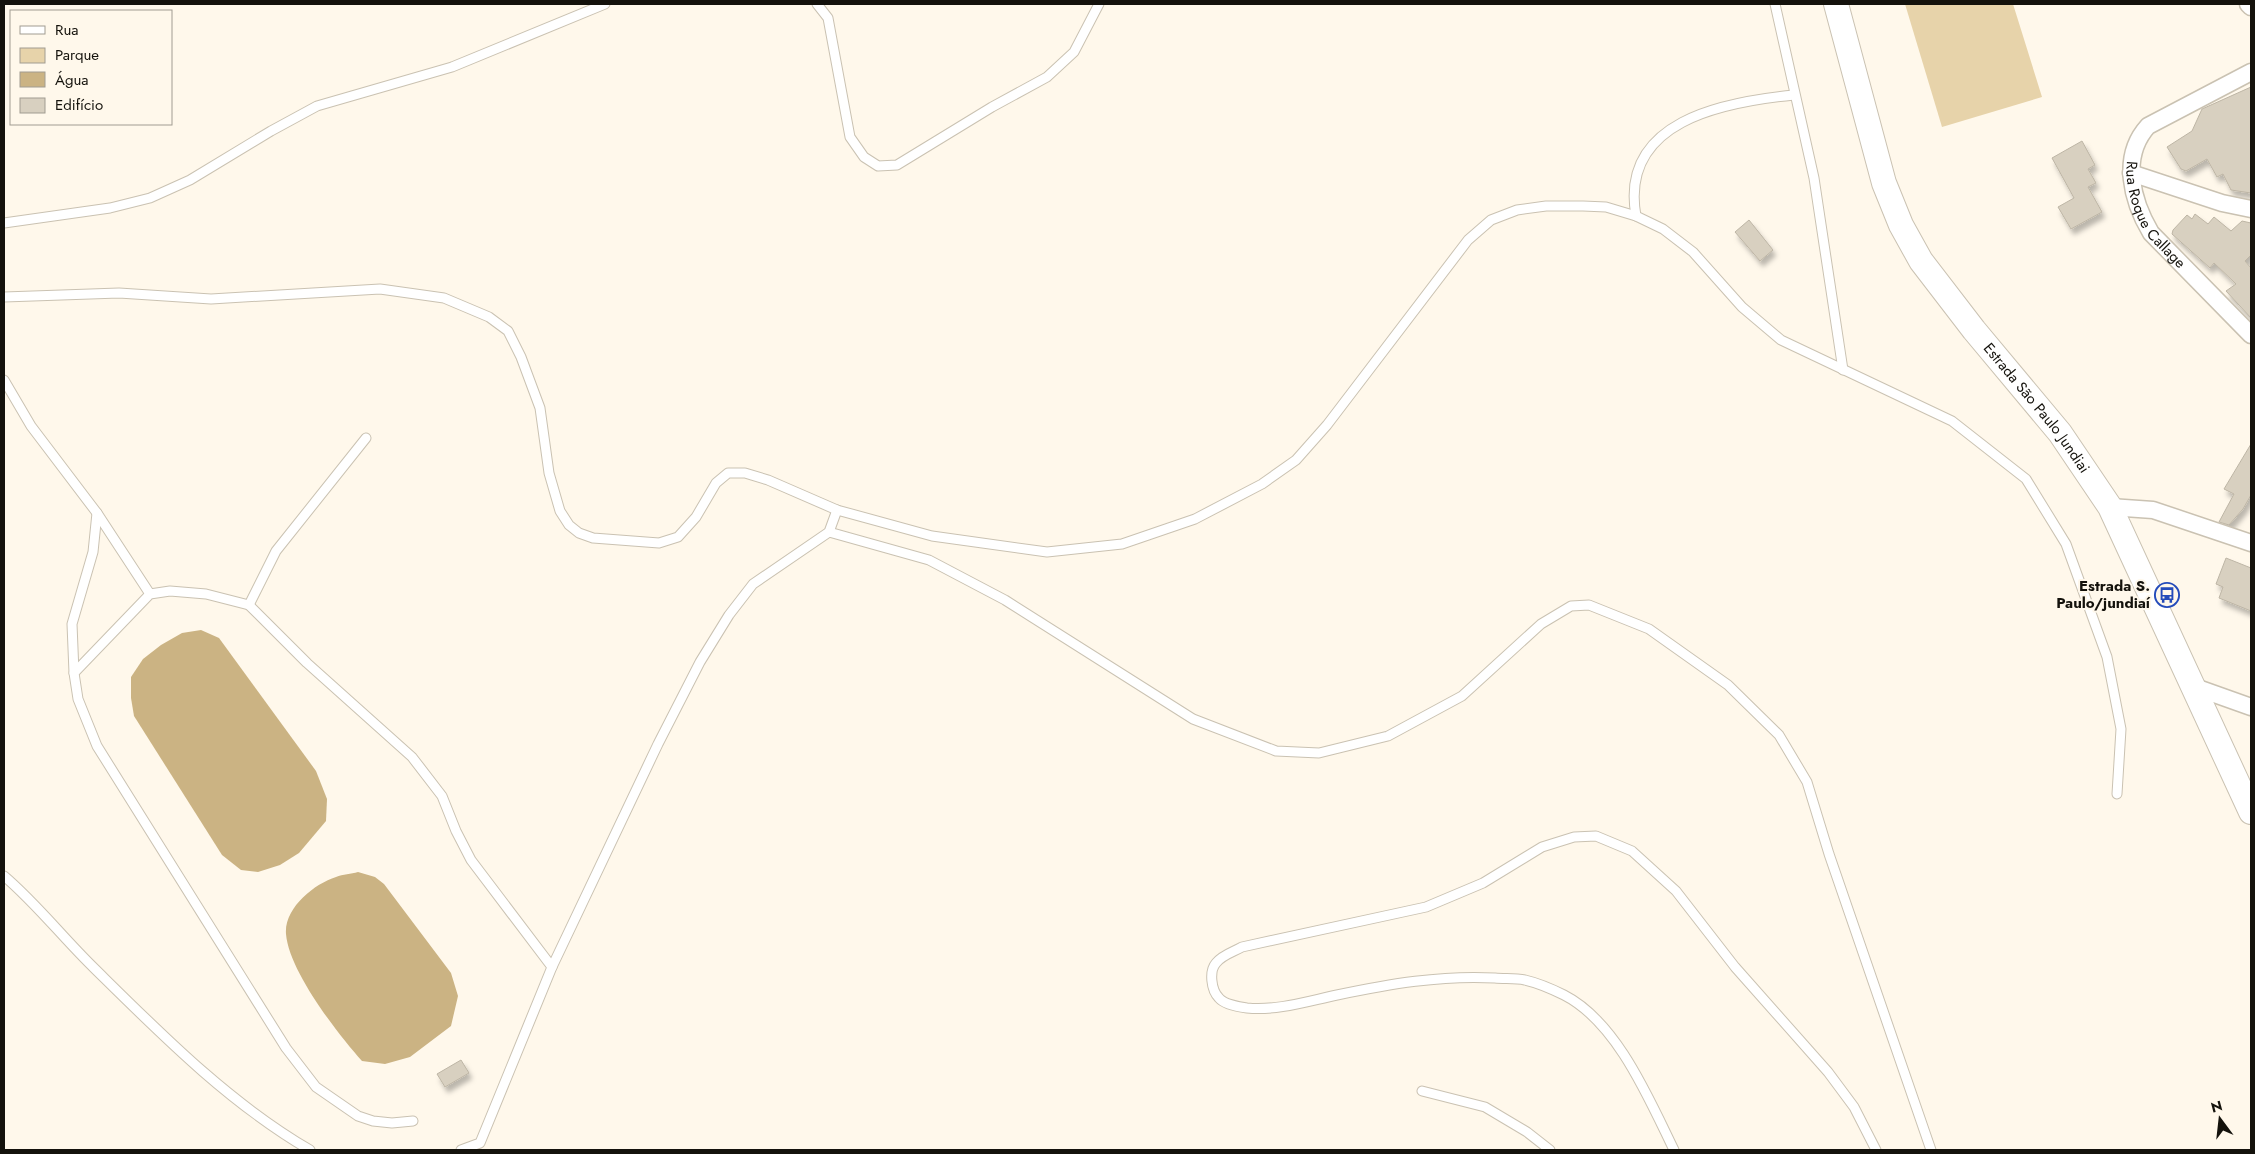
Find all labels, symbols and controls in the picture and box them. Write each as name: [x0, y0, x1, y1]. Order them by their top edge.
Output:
legend: [10, 10, 172, 125]
text: Rua: [55, 19, 79, 41]
text: Parque: [55, 44, 99, 66]
text: Água: [55, 69, 89, 91]
text: Edifício: [55, 94, 103, 116]
street label: Rua Roque Callage: [2120, 160, 2191, 273]
street label: Estrada São Paulo Jundiai: [1978, 338, 2095, 478]
place label: Estrada S. Paulo/jundiaí: [2056, 575, 2151, 614]
bus stop icon: Estrada S. Paulo/jundiaí: [2154, 582, 2180, 608]
north arrow: [2195, 1094, 2245, 1144]
text: N: [2209, 1095, 2225, 1118]

